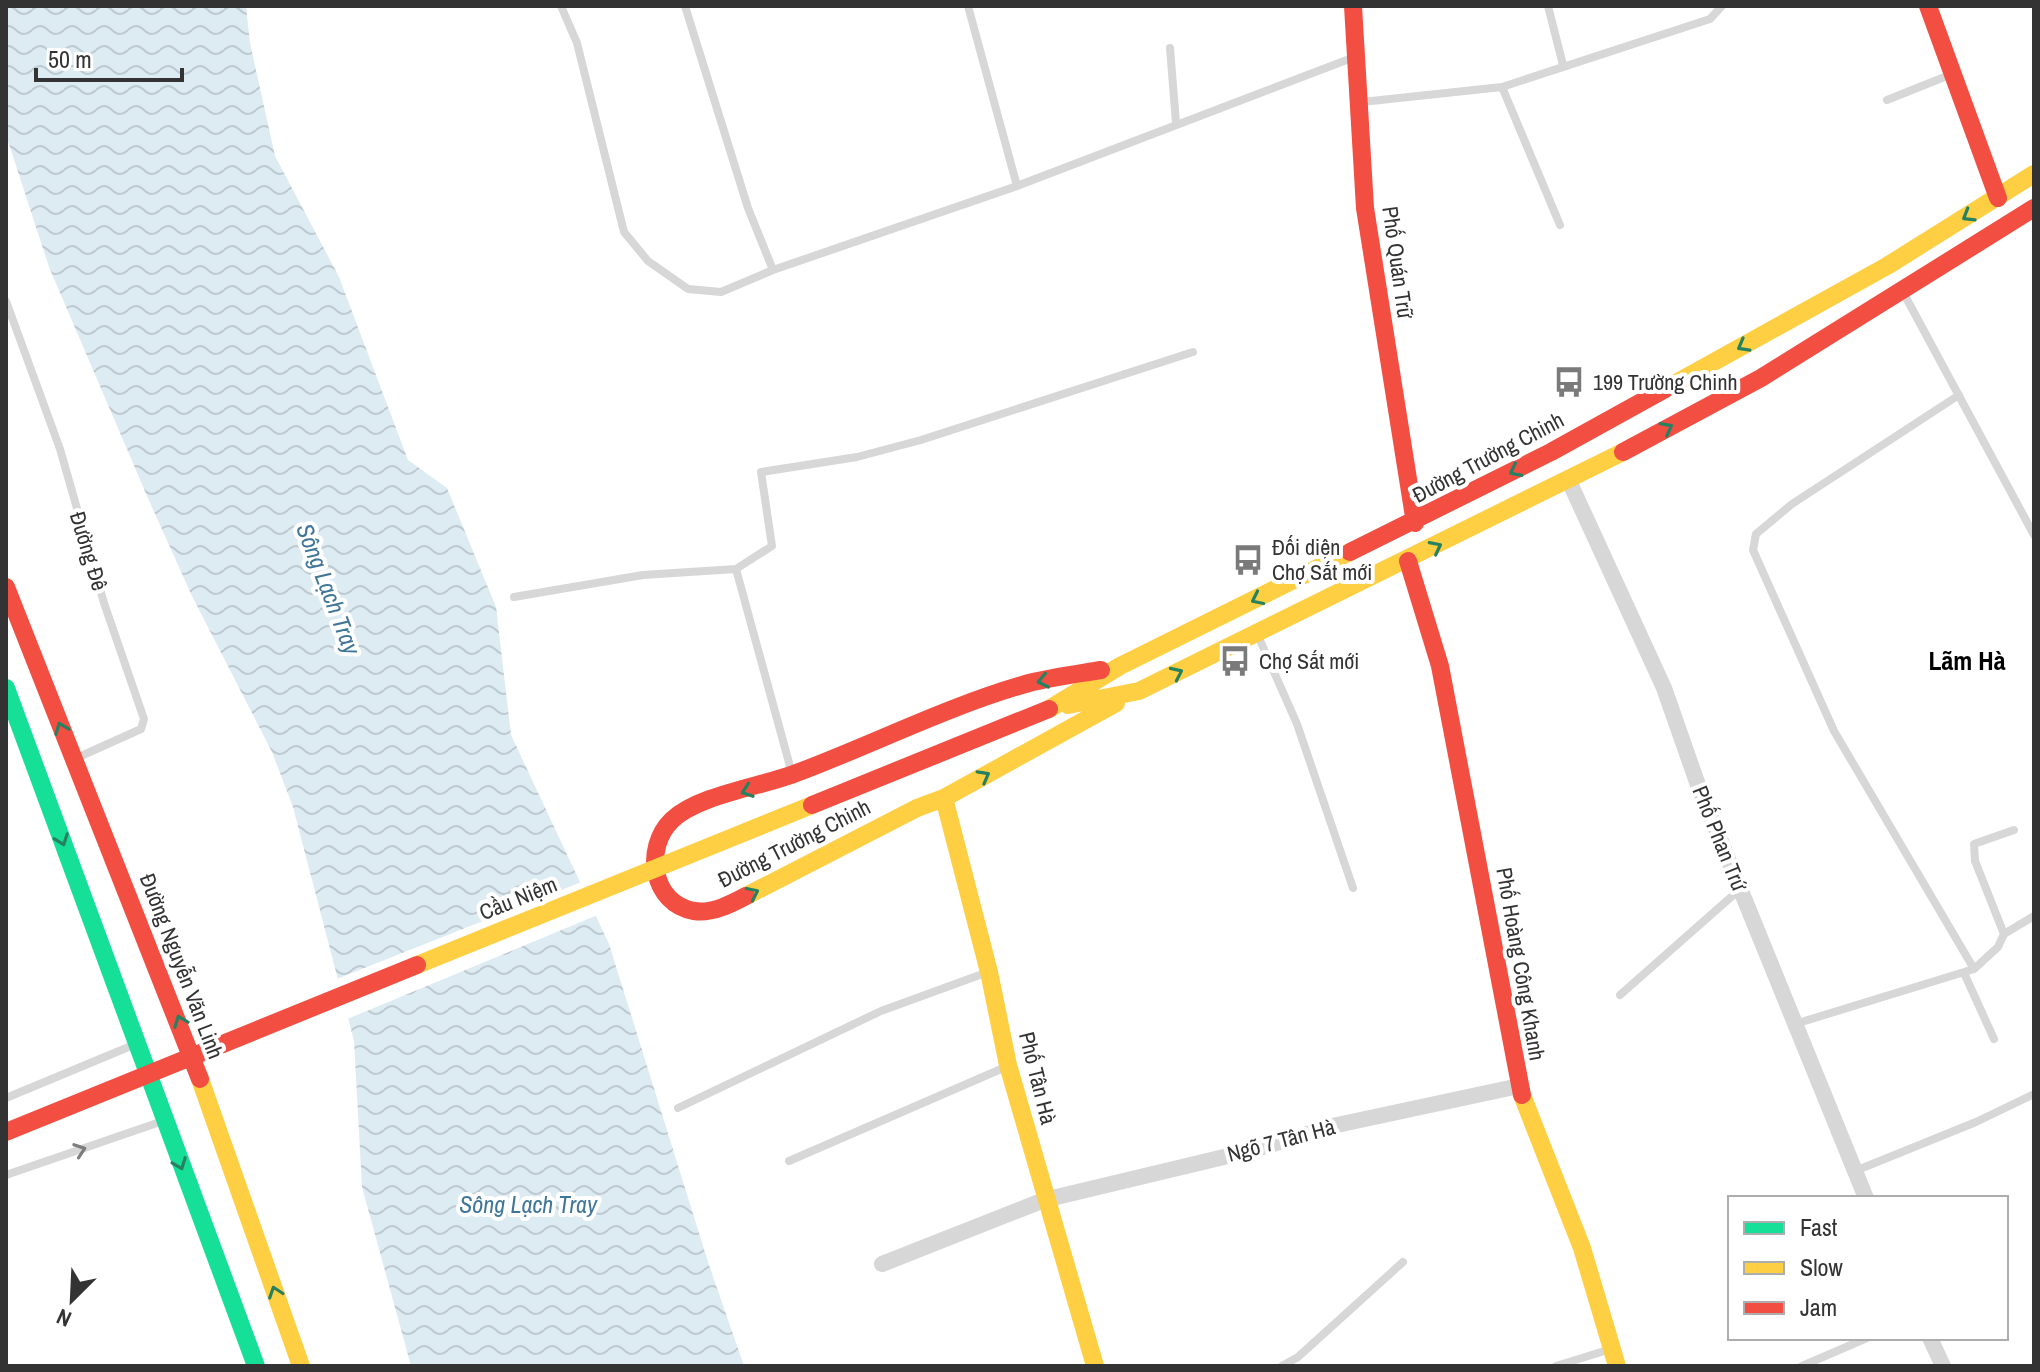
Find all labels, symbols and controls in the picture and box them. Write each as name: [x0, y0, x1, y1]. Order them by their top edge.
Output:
scale bar: [36, 32, 182, 82]
text: 50 m: [48, 43, 92, 75]
street label: Phố Quán Trữ: [1375, 204, 1421, 321]
one-way arrow: [1962, 207, 1977, 222]
one-way arrow: [1737, 336, 1752, 352]
bus stop icon: 199 Trường Chinh: [1552, 365, 1586, 399]
place label: 199 Trường Chinh: [1593, 367, 1737, 397]
street label: Đường Trường Chinh: [1407, 404, 1569, 510]
one-way arrow: [1659, 423, 1674, 438]
one-way arrow: [1509, 461, 1523, 476]
street label: Đường Đê: [63, 508, 115, 594]
water label: Sông Lạch Tray: [289, 519, 369, 660]
place label: Đối diện Chợ Sắt mới: [1272, 532, 1372, 587]
one-way arrow: [1428, 541, 1442, 557]
bus stop icon: Đối diện Chợ Sắt mới: [1231, 543, 1265, 577]
one-way arrow: [1251, 589, 1266, 605]
district label: Lãm Hà: [1928, 643, 2006, 678]
bus stop icon: Chợ Sắt mới: [1218, 644, 1252, 678]
place label: Chợ Sắt mới: [1259, 646, 1359, 676]
one-way arrow: [1169, 667, 1183, 683]
one-way arrow: [1037, 672, 1050, 689]
one-way arrow: [54, 722, 71, 736]
one-way arrow: [976, 770, 991, 785]
one-way arrow: [741, 781, 755, 797]
street label: Phố Phan Trứ: [1685, 781, 1755, 896]
street label: Đường Trường Chinh: [713, 792, 875, 894]
one-way arrow: [52, 833, 69, 847]
street label: Phố Hoàng Công Khanh: [1489, 865, 1553, 1063]
street label: Đường Nguyễn Văn Linh: [133, 869, 231, 1063]
street label: Cầu Niệm: [475, 869, 561, 927]
one-way arrow: [744, 887, 759, 903]
one-way arrow: [173, 1015, 190, 1029]
street label: Phố Tân Hà: [1012, 1029, 1064, 1127]
street label: Ngõ 7 Tân Hà: [1224, 1111, 1338, 1169]
one-way arrow: [72, 1143, 86, 1159]
one-way arrow: [170, 1156, 187, 1170]
water label: Sông Lạch Tray: [459, 1188, 598, 1220]
legend: [1728, 1196, 2008, 1340]
text: Fast: [1800, 1211, 1838, 1243]
text: Slow: [1800, 1251, 1843, 1283]
north arrow: [32, 1260, 112, 1340]
one-way arrow: [269, 1286, 285, 1300]
text: Jam: [1800, 1291, 1837, 1323]
text: N: [52, 1302, 76, 1335]

